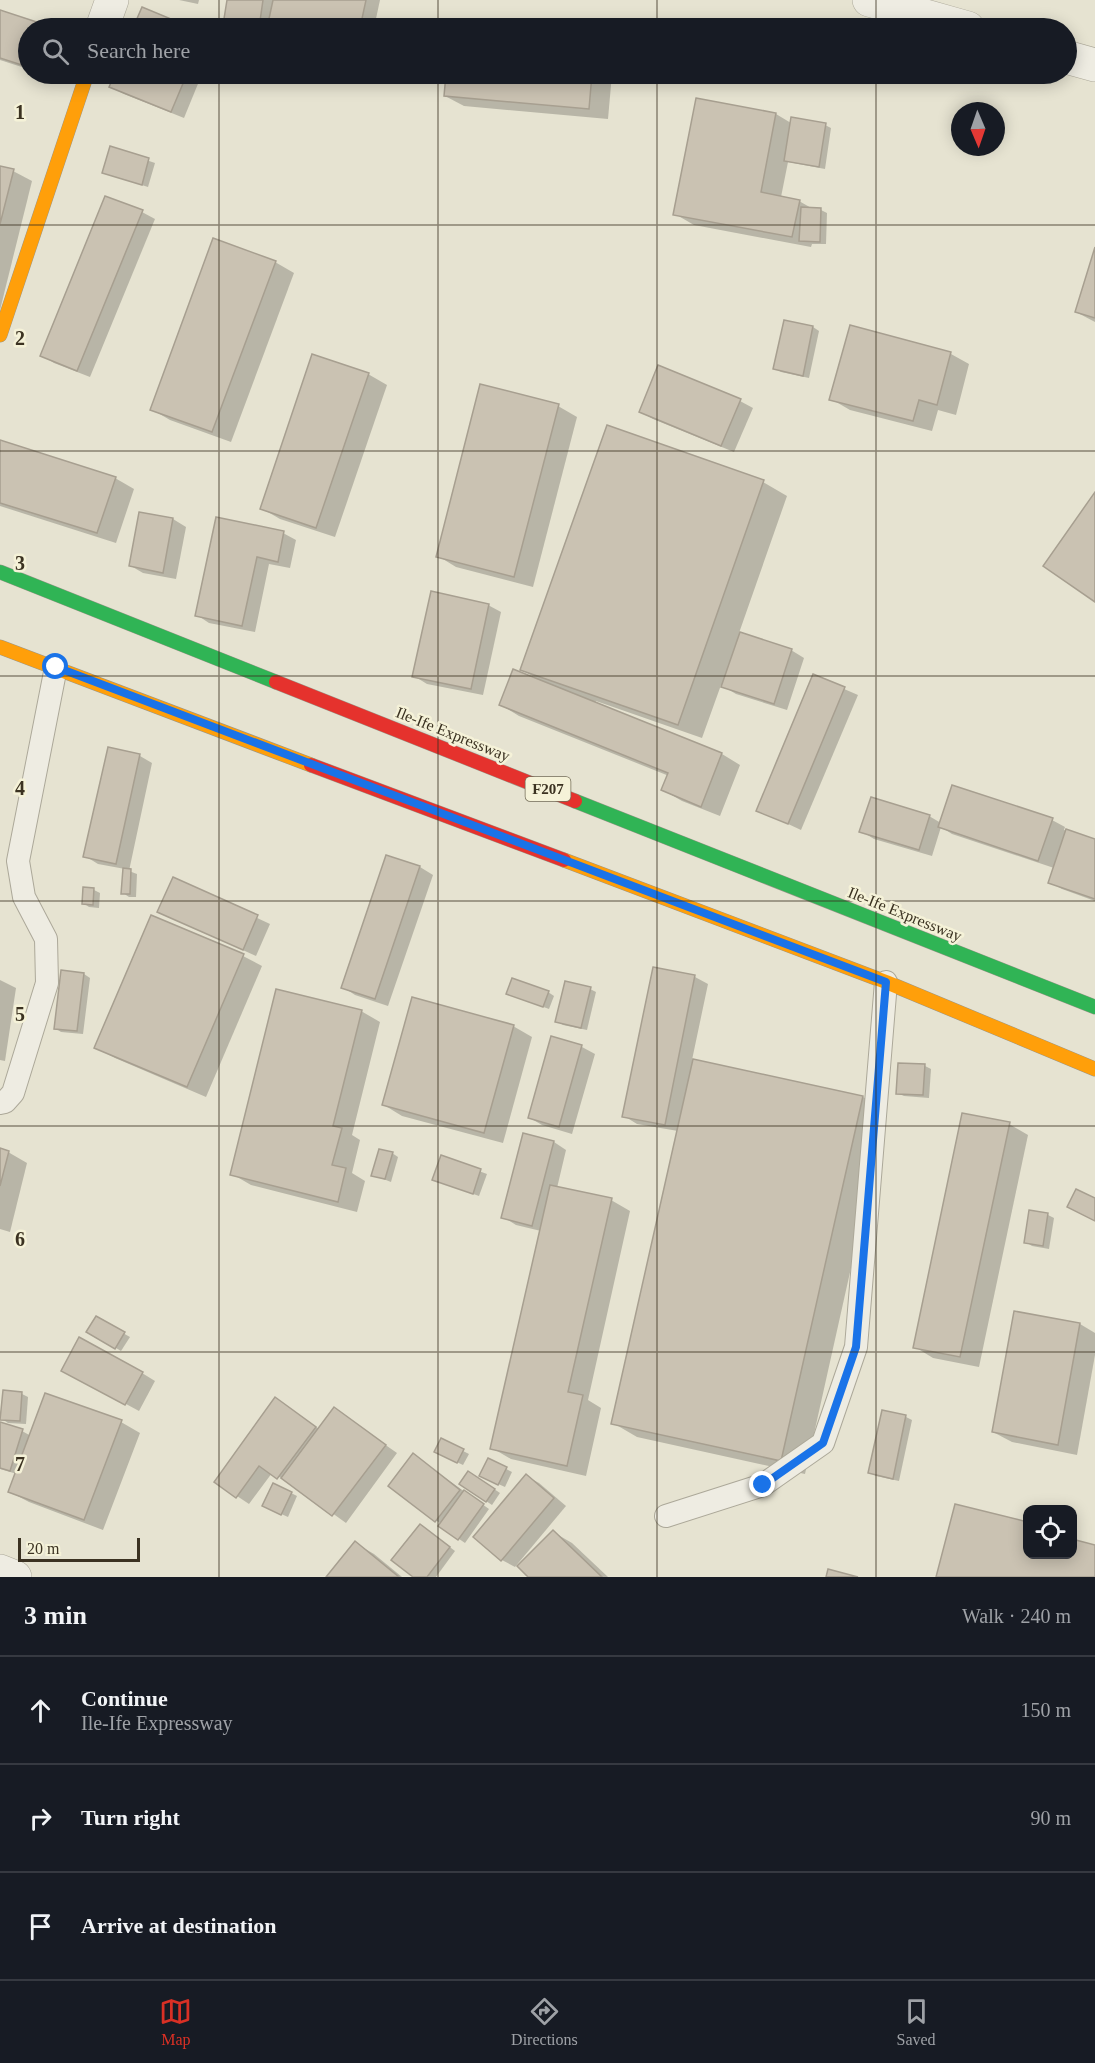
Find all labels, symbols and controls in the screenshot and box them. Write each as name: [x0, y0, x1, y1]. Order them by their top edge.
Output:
search box: [18, 18, 1077, 84]
icon: search: [39, 35, 72, 68]
text: Search here: [87, 38, 190, 63]
text: 1: [15, 101, 25, 123]
north arrow: [951, 102, 1005, 156]
text: 2: [15, 327, 25, 349]
text: 3: [15, 552, 25, 574]
route start: [42, 653, 68, 679]
street label: Ile-Ife Expressway: [393, 703, 512, 766]
text: 4: [15, 777, 25, 799]
road number: F207: [526, 777, 570, 801]
street label: Ile-Ife Expressway: [845, 883, 964, 946]
text: 5: [15, 1003, 25, 1025]
text: 6: [15, 1228, 25, 1250]
text: 7: [15, 1453, 25, 1475]
route end: [749, 1471, 775, 1497]
map controls: [1023, 1505, 1077, 1559]
button: locate: [1023, 1505, 1077, 1559]
scale bar: [18, 1535, 140, 1562]
text: 20 m: [27, 1540, 59, 1557]
text: 3 min: [24, 1601, 87, 1630]
text: Walk · 240 m: [962, 1605, 1071, 1627]
text: Continue: [81, 1686, 168, 1711]
icon: ahead: [24, 1694, 57, 1727]
text: 150 m: [1020, 1699, 1071, 1721]
text: Ile-Ife Expressway: [81, 1712, 233, 1734]
icon: right: [24, 1802, 57, 1835]
text: Turn right: [81, 1805, 180, 1830]
text: 90 m: [1030, 1807, 1071, 1829]
icon: arrive: [24, 1910, 57, 1943]
text: Arrive at destination: [81, 1913, 277, 1938]
tab: Map: [159, 1995, 192, 2049]
tab: Directions: [511, 1995, 578, 2049]
tab: Saved: [896, 1995, 936, 2049]

